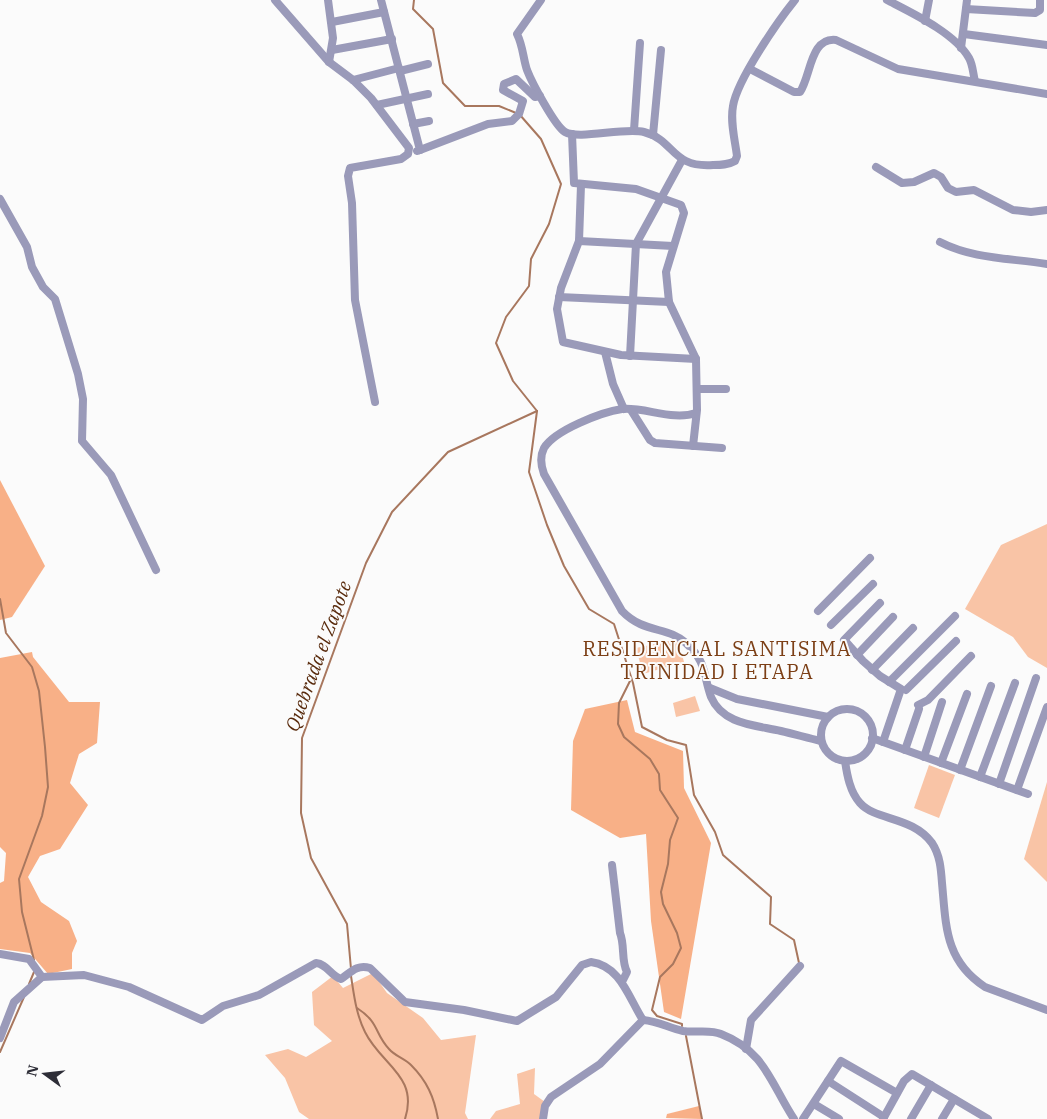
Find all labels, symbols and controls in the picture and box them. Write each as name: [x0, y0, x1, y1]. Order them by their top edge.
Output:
water label: Quebrada el Zapote: [280, 577, 357, 735]
district label: RESIDENCIAL SANTISIMA TRINIDAD I ETAPA: [582, 635, 852, 685]
north arrow: [20, 1049, 70, 1099]
text: N: [22, 1063, 43, 1078]

